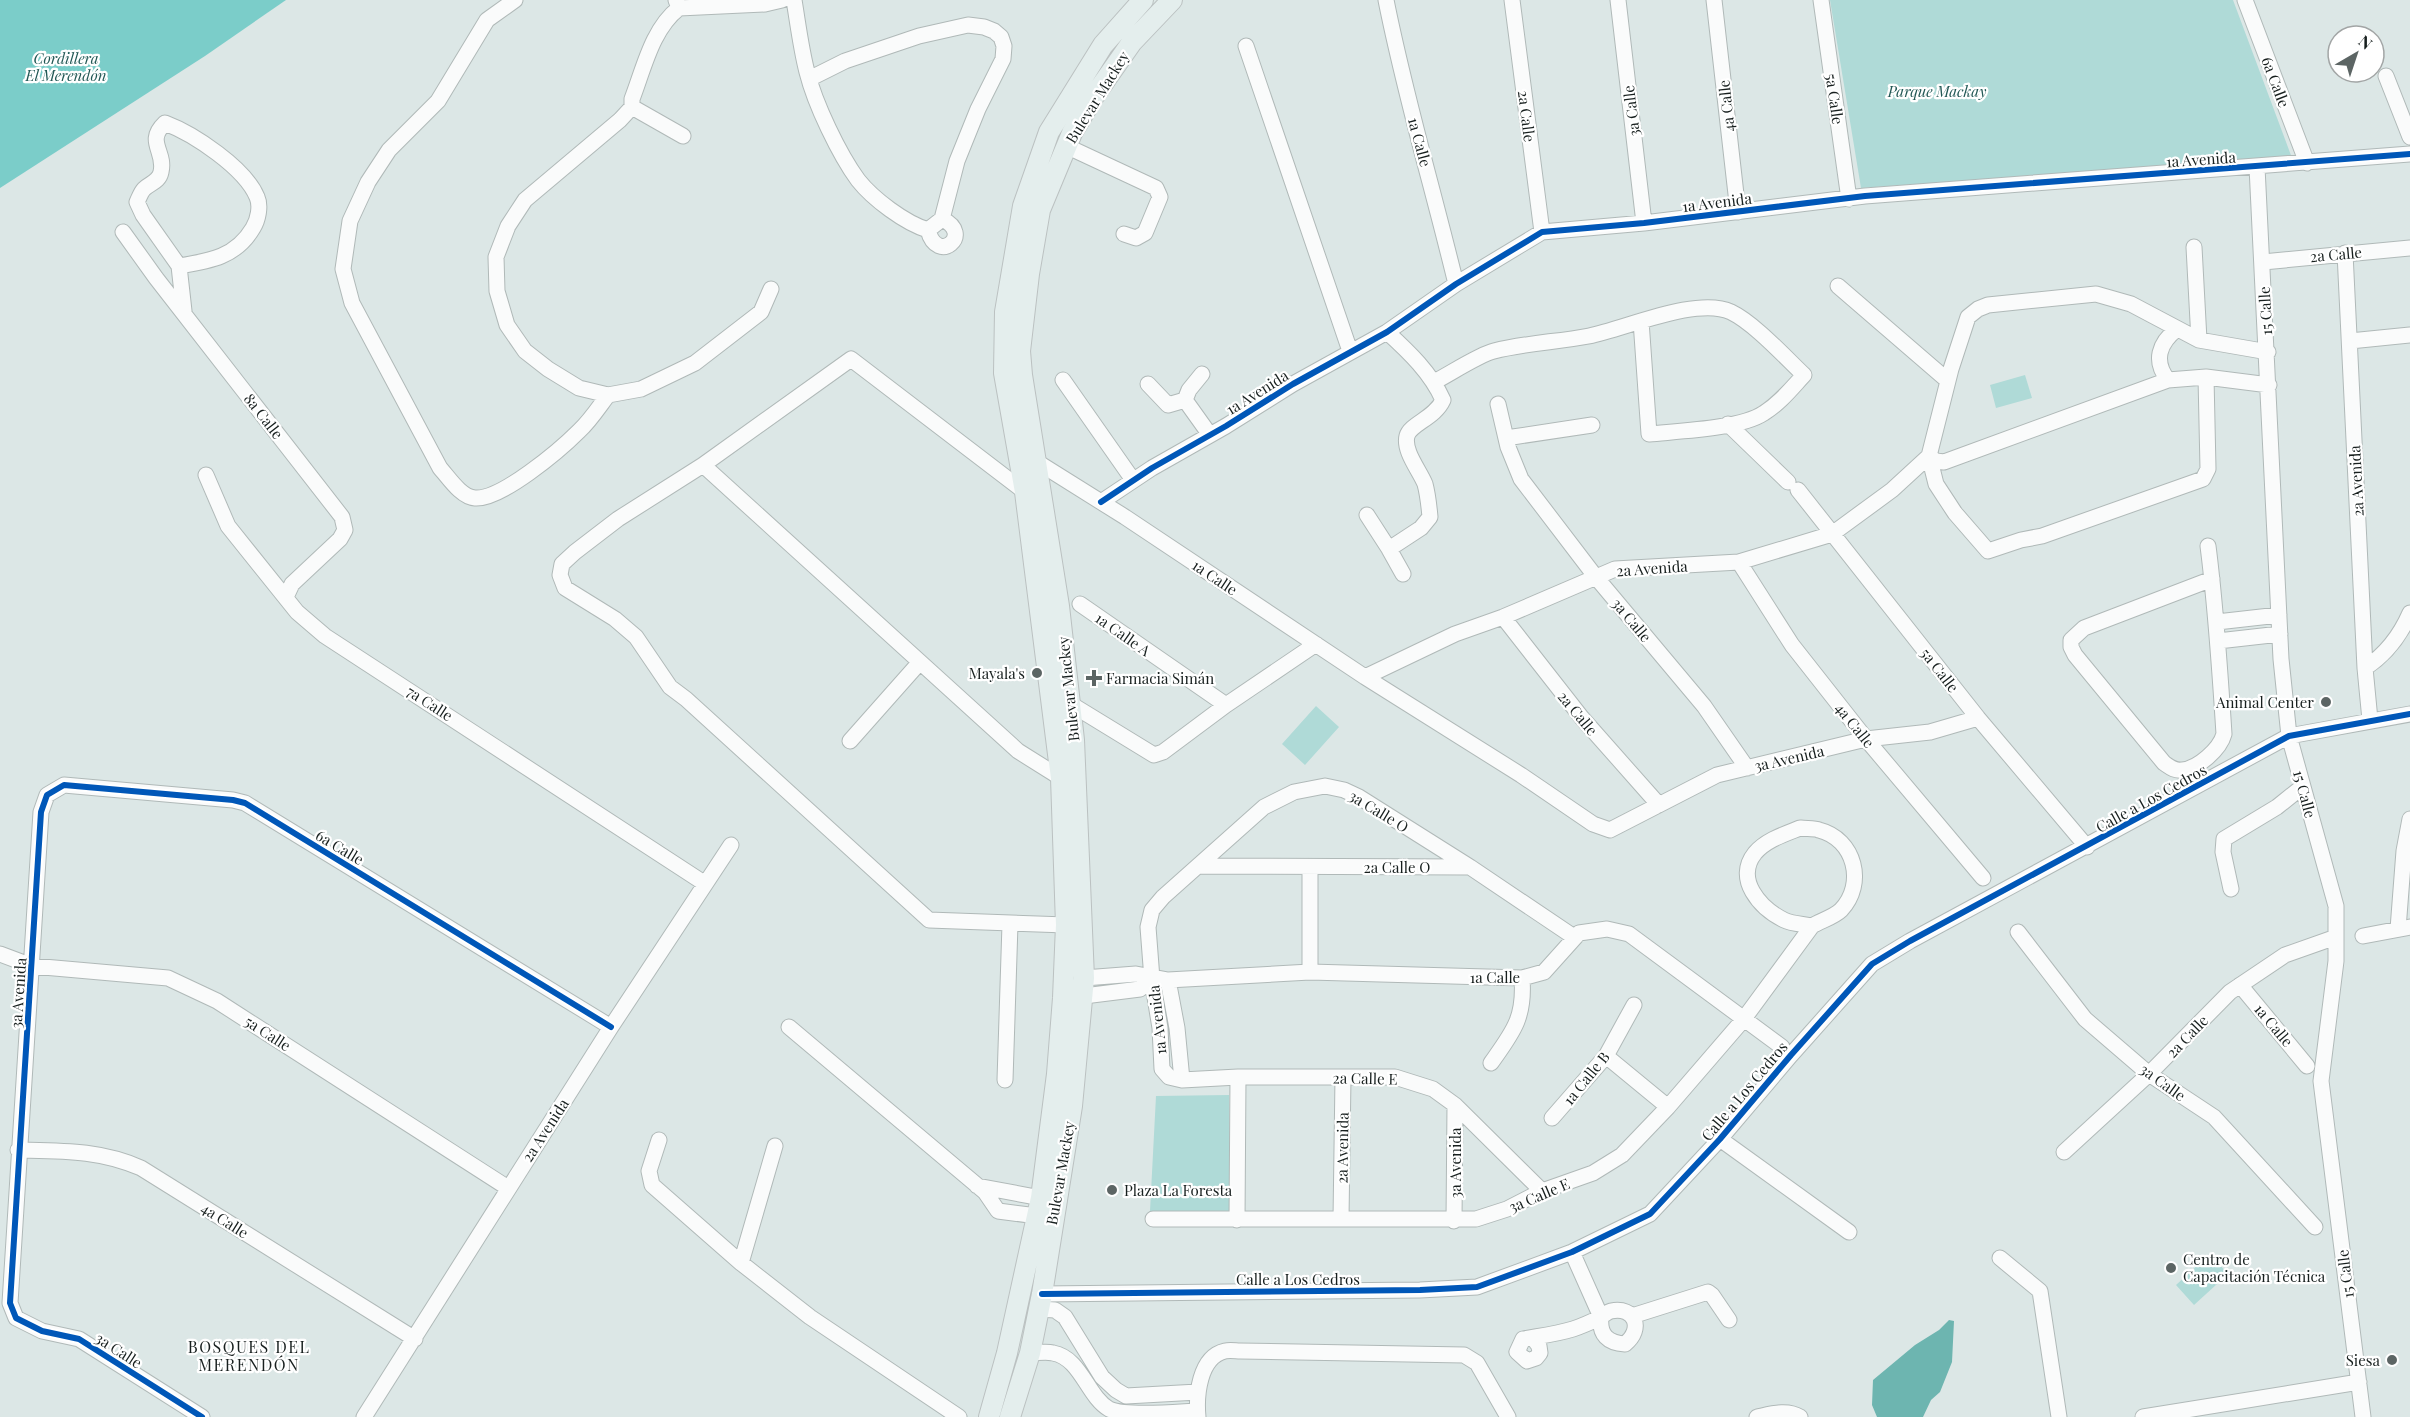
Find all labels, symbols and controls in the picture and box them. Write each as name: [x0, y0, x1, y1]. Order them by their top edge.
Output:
north arrow: [2326, 24, 2386, 84]
text: N: [2355, 30, 2377, 54]
street label: Bulevar Mackey: [1061, 47, 1134, 147]
park label: Cordillera El Merendón: [25, 48, 106, 85]
street label: 6a Calle: [2257, 54, 2295, 110]
street label: 5a Calle: [1822, 72, 1848, 126]
street label: 4a Calle: [1713, 79, 1739, 133]
park label: Parque Mackay: [1887, 81, 1986, 101]
street label: 3a Calle: [1618, 84, 1644, 138]
street label: 2a Calle: [1514, 89, 1540, 143]
street label: 1a Calle: [1404, 115, 1436, 169]
street label: 1a Avenida: [2165, 147, 2237, 171]
street label: 1a Avenida: [1681, 188, 1753, 216]
street label: 2a Calle: [2309, 242, 2363, 266]
street label: 15 Calle: [2254, 286, 2276, 336]
street label: 1a Avenida: [1222, 365, 1292, 419]
street label: 8a Calle: [240, 389, 288, 443]
street label: 2a Avenida: [2344, 444, 2368, 517]
street label: 1a Calle: [1189, 555, 1241, 599]
street label: 2a Avenida: [1616, 555, 1689, 580]
street label: 3a Calle: [1608, 594, 1656, 646]
street label: 1a Calle A: [1091, 608, 1155, 661]
street label: Bulevar Mackey: [1053, 635, 1083, 742]
street label: 5a Calle: [1916, 644, 1964, 696]
place label: Mayala's: [969, 663, 1025, 683]
marker: Mayala's: [1030, 666, 1044, 680]
place label: Farmacia Simán: [1106, 668, 1214, 688]
marker: Farmacia Simán: [1087, 671, 1101, 685]
street label: 7a Calle: [403, 681, 457, 725]
street label: 2a Calle: [1554, 687, 1602, 739]
place label: Animal Center: [2215, 692, 2314, 712]
marker: Animal Center: [2319, 695, 2333, 709]
street label: 4a Calle: [1831, 698, 1879, 752]
street label: 3a Avenida: [1752, 740, 1826, 776]
street label: Calle a Los Cedros: [2092, 759, 2210, 837]
street label: 15 Calle: [2289, 768, 2321, 820]
street label: 3a Calle O: [1345, 785, 1413, 837]
street label: 6a Calle: [312, 825, 368, 869]
street label: 2a Calle O: [1364, 857, 1430, 877]
street label: 3a Avenida: [6, 956, 30, 1029]
street label: 1a Calle: [1470, 967, 1520, 987]
street label: 1a Avenida: [1143, 984, 1171, 1056]
street label: 1a Calle: [2250, 999, 2298, 1051]
street label: 2a Calle: [2162, 1010, 2212, 1062]
street label: 5a Calle: [241, 1011, 295, 1055]
street label: Calle a Los Cedros: [1696, 1037, 1792, 1145]
street label: 1a Calle B: [1558, 1047, 1614, 1109]
street label: 3a Calle: [2136, 1059, 2190, 1105]
street label: 2a Calle E: [1332, 1067, 1398, 1089]
street label: 2a Avenida: [517, 1094, 573, 1165]
street label: 2a Avenida: [1331, 1112, 1353, 1184]
street label: Bulevar Mackey: [1041, 1119, 1079, 1227]
street label: 3a Avenida: [1445, 1127, 1465, 1199]
street label: 3a Calle E: [1505, 1173, 1573, 1217]
place label: Plaza La Foresta: [1124, 1180, 1233, 1200]
marker: Plaza La Foresta: [1105, 1183, 1119, 1197]
street label: 4a Calle: [198, 1198, 252, 1242]
street label: 15 Calle: [2332, 1248, 2358, 1300]
place label: Centro de Capacitación Técnica: [2183, 1249, 2326, 1286]
marker: Centro de Capacitación Técnica: [2164, 1261, 2178, 1275]
street label: Calle a Los Cedros: [1236, 1269, 1360, 1289]
street label: 3a Calle: [92, 1328, 146, 1372]
district label: BOSQUES DEL MERENDÓN: [188, 1336, 310, 1375]
place label: Siesa: [2346, 1350, 2381, 1370]
marker: Siesa: [2385, 1353, 2399, 1367]

